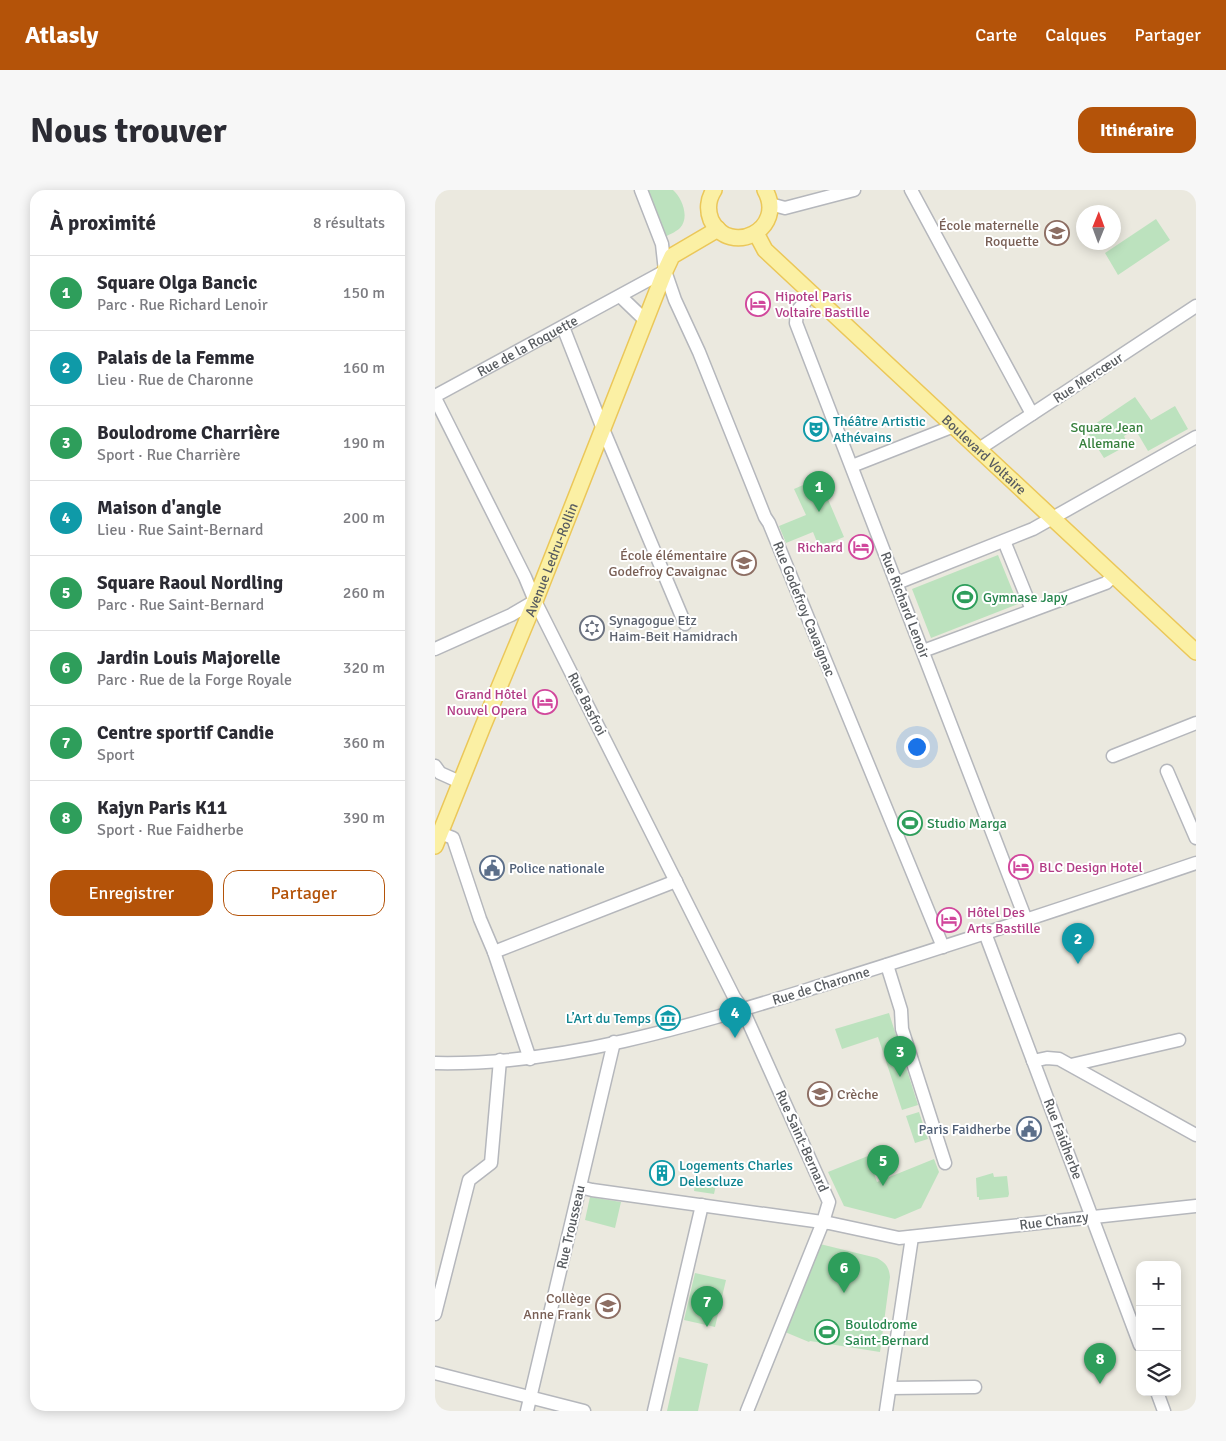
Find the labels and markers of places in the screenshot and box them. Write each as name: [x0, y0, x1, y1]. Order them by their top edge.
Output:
place label: École maternelle Roquette: [939, 217, 1039, 250]
school or university icon: École maternelle Roquette: [1044, 220, 1070, 246]
place label: Hipotel Paris Voltaire Bastille: [775, 288, 870, 321]
hotel icon: Hipotel Paris Voltaire Bastille: [745, 291, 771, 317]
place label: Théâtre Artistic Athévains: [833, 413, 926, 446]
theatre icon: Théâtre Artistic Athévains: [803, 416, 829, 442]
pin: 1: [803, 471, 835, 512]
hotel icon: Richard: [848, 534, 874, 560]
place label: Richard: [797, 539, 843, 556]
place label: École élémentaire Godefroy Cavaignac: [609, 547, 727, 580]
school or university icon: École élémentaire Godefroy Cavaignac: [731, 550, 757, 576]
sports icon: Gymnase Japy: [952, 584, 978, 610]
place label: Gymnase Japy: [983, 589, 1068, 606]
place label: Synagogue Etz Haim-Beit Hamidrach: [609, 612, 738, 645]
synagogue icon: Synagogue Etz Haim-Beit Hamidrach: [579, 615, 605, 641]
place label: Grand Hôtel Nouvel Opera: [446, 686, 527, 719]
hotel icon: Grand Hôtel Nouvel Opera: [532, 689, 558, 715]
sports icon: Studio Marga: [897, 810, 923, 836]
place label: Studio Marga: [927, 815, 1007, 832]
hotel icon: BLC Design Hotel: [1008, 854, 1034, 880]
public building icon: Police nationale: [479, 855, 505, 881]
place label: BLC Design Hotel: [1039, 859, 1143, 876]
place label: Police nationale: [509, 860, 605, 877]
place label: Hôtel Des Arts Bastille: [967, 904, 1041, 937]
hotel icon: Hôtel Des Arts Bastille: [936, 907, 962, 933]
pin: 2: [1062, 923, 1094, 964]
pin: 4: [719, 997, 751, 1038]
museum icon: L’Art du Temps: [655, 1005, 681, 1031]
place label: L’Art du Temps: [566, 1010, 651, 1027]
pin: 3: [884, 1036, 916, 1077]
school or university icon: Crèche: [807, 1081, 833, 1107]
place label: Crèche: [837, 1086, 879, 1103]
public building icon: Paris Faidherbe: [1016, 1116, 1042, 1142]
place label: Paris Faidherbe: [919, 1121, 1011, 1138]
pin: 5: [867, 1145, 899, 1186]
place label: Logements Charles Delescluze: [679, 1157, 793, 1190]
building icon: Logements Charles Delescluze: [649, 1160, 675, 1186]
pin: 6: [828, 1252, 860, 1293]
pin: 7: [691, 1286, 723, 1327]
place label: Collège Anne Frank: [523, 1290, 591, 1323]
school or university icon: Collège Anne Frank: [595, 1293, 621, 1319]
place label: Boulodrome Saint-Bernard: [845, 1316, 929, 1349]
sports icon: Boulodrome Saint-Bernard: [814, 1319, 840, 1345]
pin: 8: [1084, 1343, 1116, 1384]

